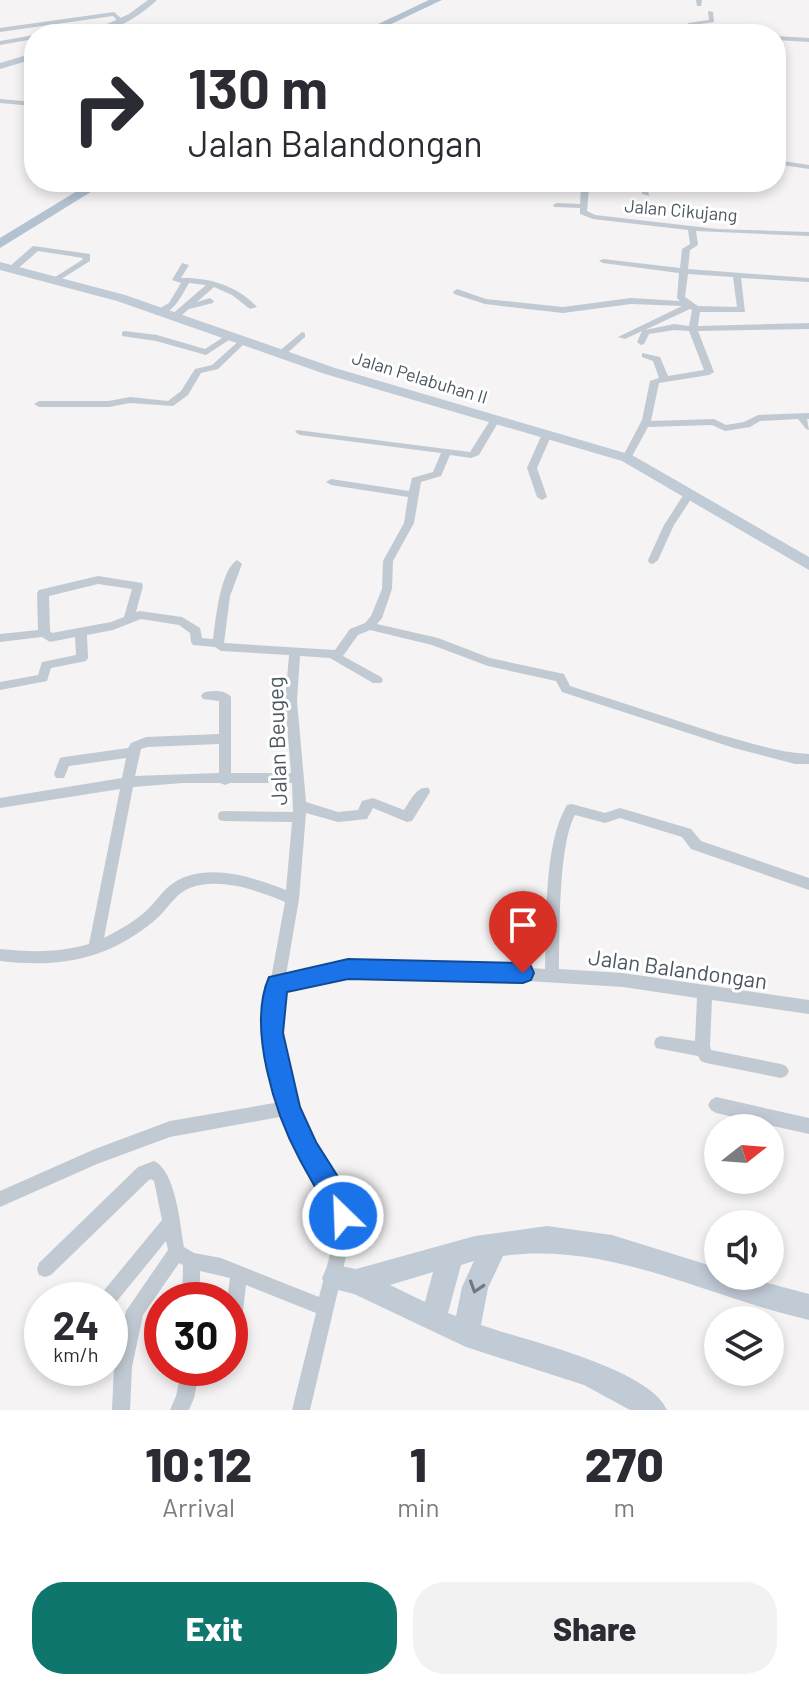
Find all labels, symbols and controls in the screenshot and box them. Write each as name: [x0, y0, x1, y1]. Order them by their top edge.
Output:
text: 130 m: [188, 53, 328, 120]
icon: right: [56, 56, 160, 160]
text: Jalan Balandongan: [188, 121, 483, 164]
street label: Jalan Cikujang: [624, 194, 738, 226]
street label: Jalan Pelabuhan II: [350, 346, 490, 408]
street label: Jalan Beugeg: [261, 676, 291, 806]
pin: [489, 891, 557, 973]
icon: arrive: [501, 903, 545, 947]
street label: Jalan Balandongan: [587, 943, 769, 993]
north arrow: [704, 1114, 784, 1194]
map controls: [704, 1114, 784, 1386]
position arrow: [301, 1174, 385, 1258]
button: sound: [704, 1210, 784, 1290]
one-way arrow: [470, 1280, 486, 1294]
speed limit sign: 30: [144, 1282, 248, 1386]
text: 24: [53, 1300, 99, 1348]
button: layers: [704, 1306, 784, 1386]
text: km/h: [53, 1342, 99, 1366]
text: 10:12: [145, 1434, 252, 1492]
text: 1: [410, 1434, 427, 1492]
text: 270: [585, 1434, 664, 1492]
text: Arrival: [162, 1491, 235, 1522]
text: min: [397, 1491, 439, 1522]
text: m: [613, 1491, 635, 1522]
button: Exit: [32, 1582, 397, 1674]
button: Share: [413, 1582, 777, 1674]

